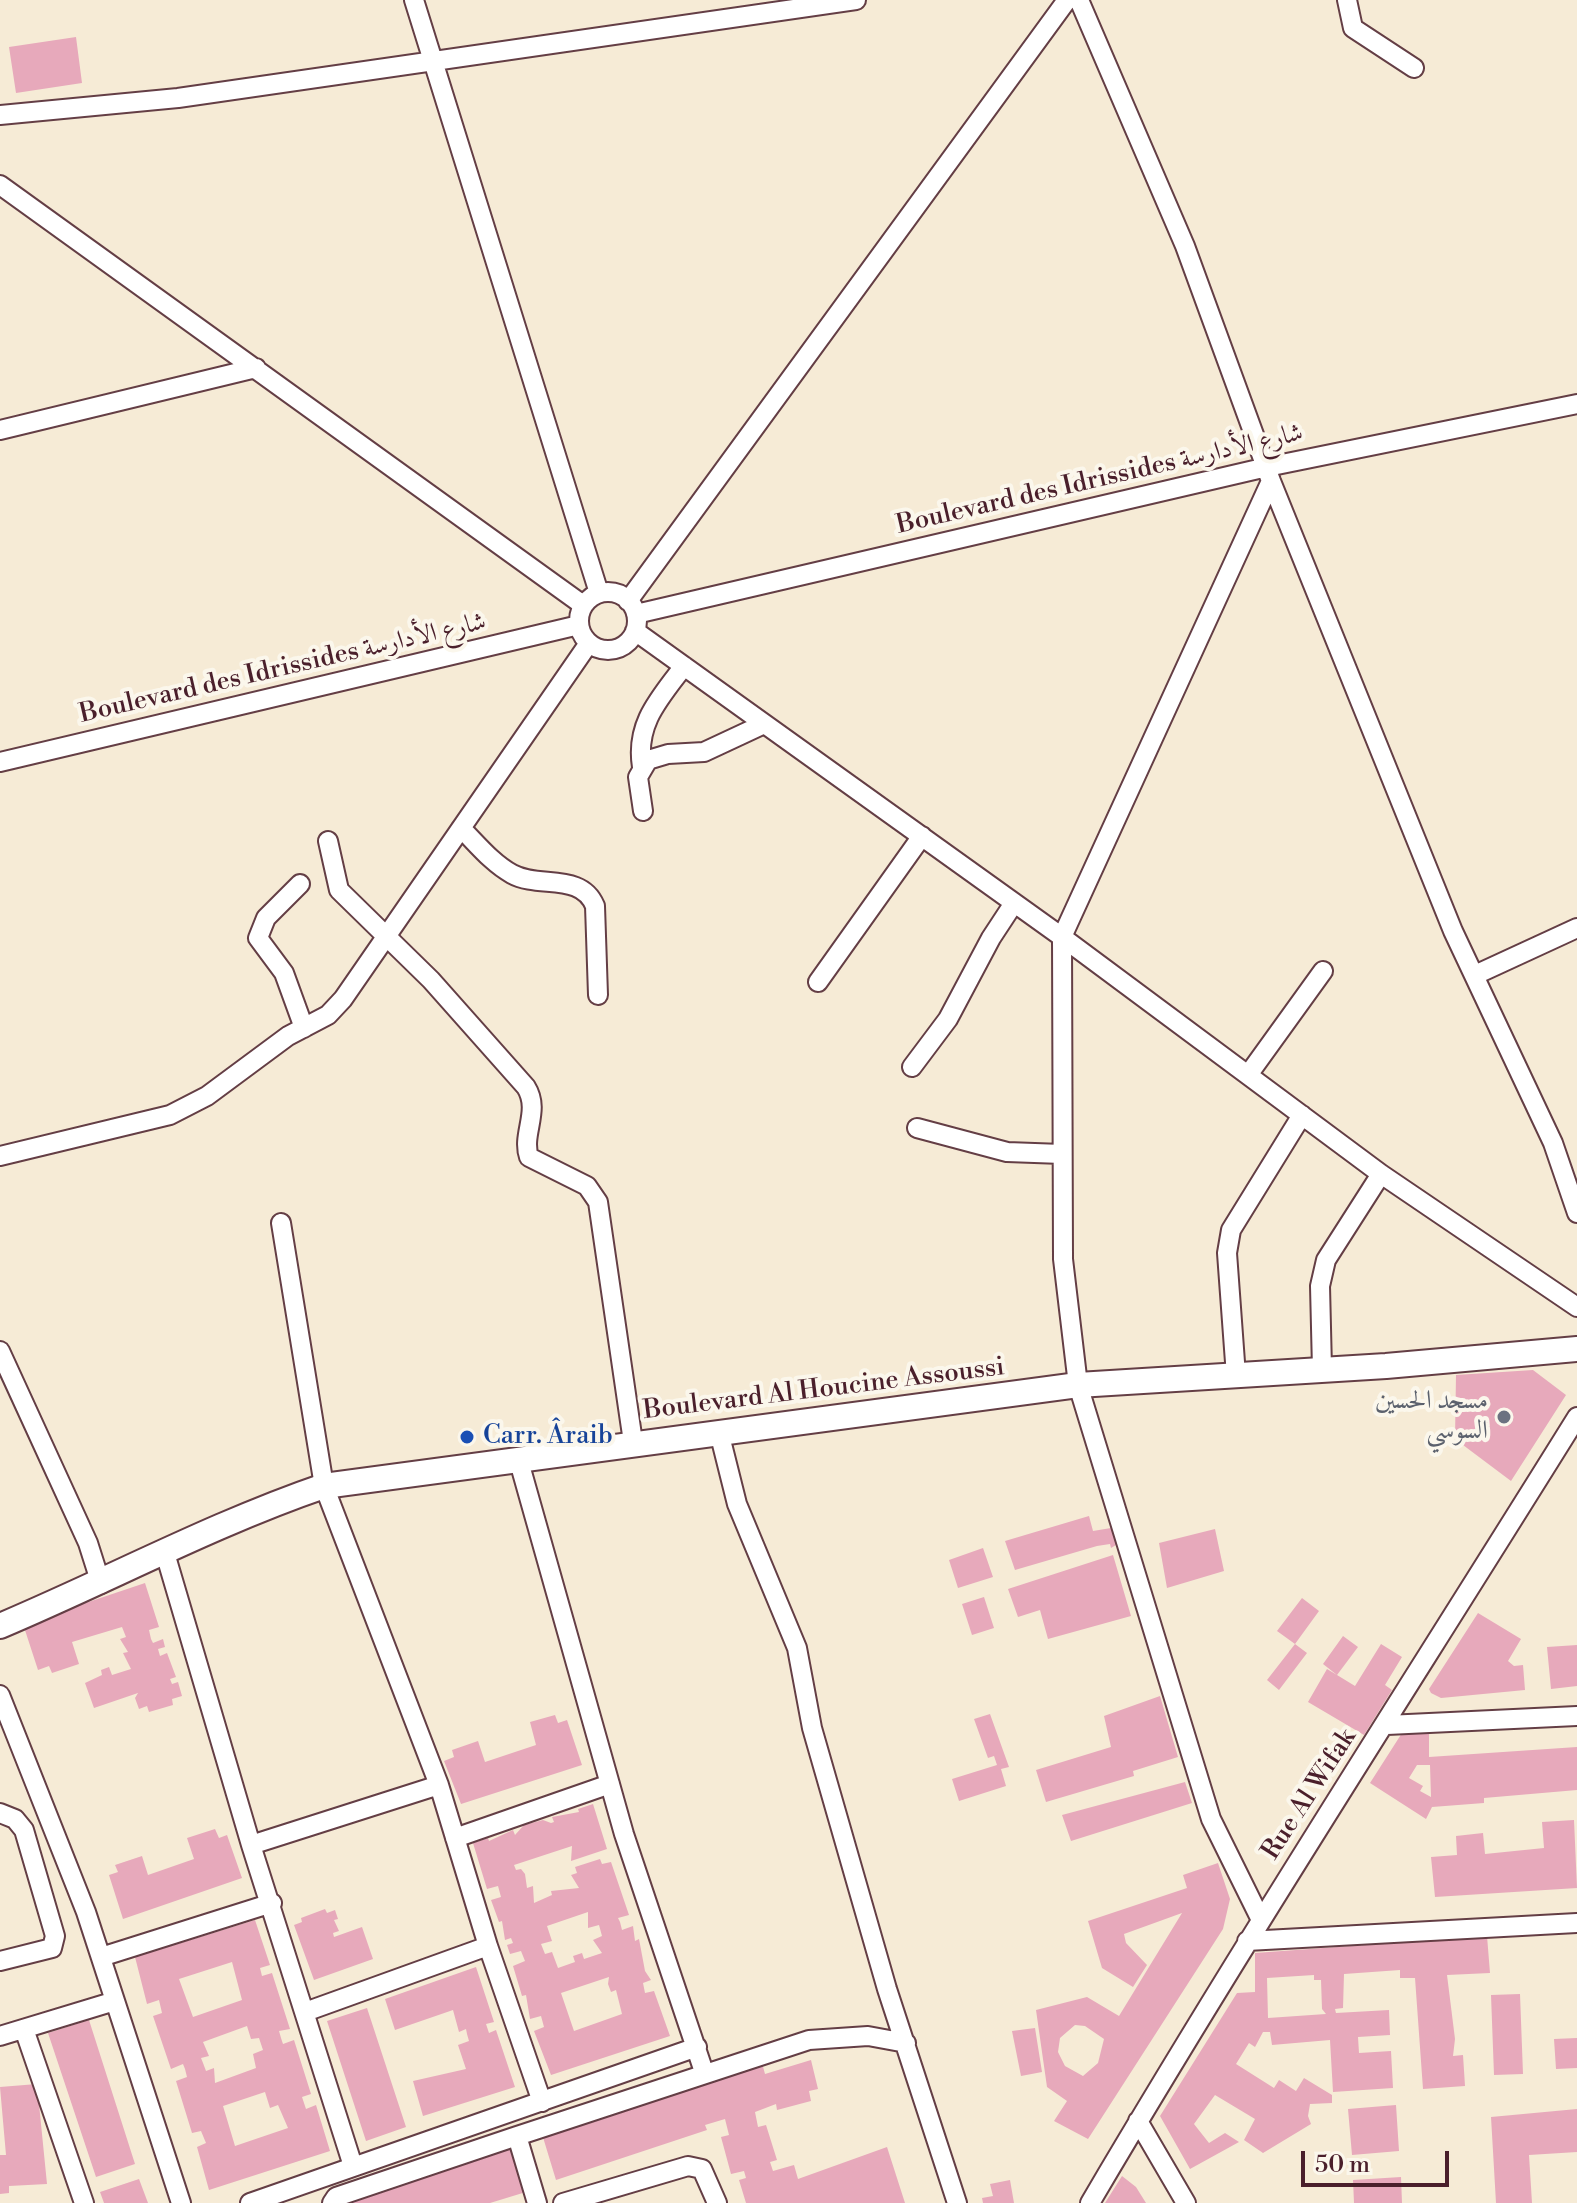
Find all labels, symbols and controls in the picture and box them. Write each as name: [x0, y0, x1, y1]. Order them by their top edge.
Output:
street label: Boulevard des Idrissides شارع الأدارسة: [894, 418, 1306, 542]
street label: Boulevard des Idrissides شارع الأدارسة: [77, 607, 489, 731]
street label: Boulevard Al Houcine Assoussi: [642, 1352, 1006, 1428]
place label: مسجد الحسين السوسي: [1375, 1386, 1488, 1448]
marker: مسجد الحسين السوسي: [1495, 1408, 1513, 1426]
place label: Carr. Âraib: [483, 1421, 613, 1453]
marker: Carr. Âraib: [458, 1428, 476, 1446]
street label: Rue Al Wifak: [1256, 1724, 1364, 1866]
scale bar: [1305, 2135, 1453, 2185]
text: 50 m: [1315, 2150, 1370, 2180]

